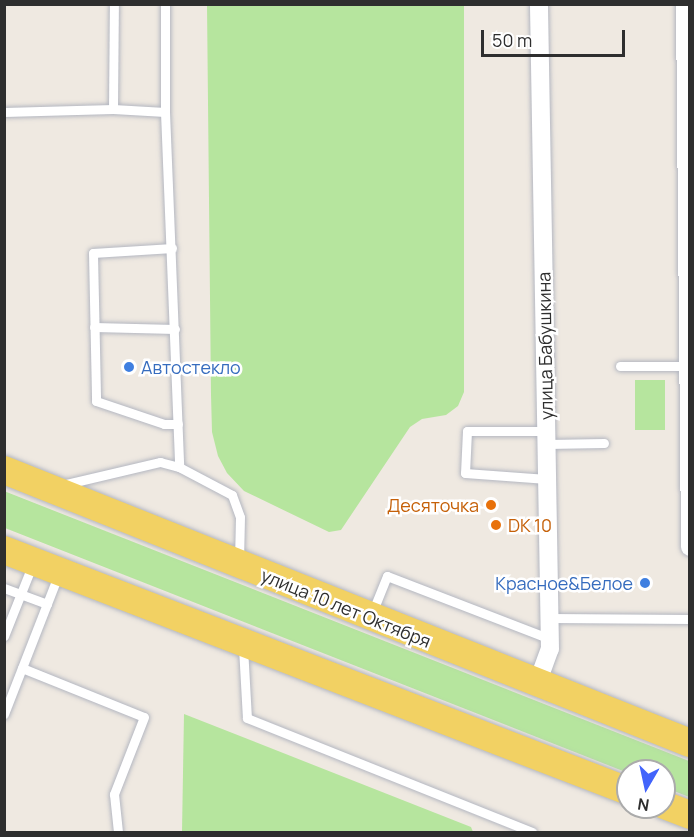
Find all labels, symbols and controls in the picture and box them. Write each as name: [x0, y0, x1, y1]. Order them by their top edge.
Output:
scale bar: [484, 18, 628, 56]
text: 50 m: [492, 28, 532, 52]
street label: улица Бабушкина: [533, 272, 557, 420]
place label: Автостекло: [141, 356, 241, 378]
marker: Автостекло: [122, 360, 136, 374]
place label: Десяточка: [387, 494, 479, 516]
marker: Десяточка: [484, 498, 498, 512]
place label: DK 10: [508, 514, 552, 536]
marker: DK 10: [489, 518, 503, 532]
street label: улица 10 лет Октября: [258, 564, 434, 652]
place label: Красное&Белое: [495, 572, 633, 594]
marker: Красное&Белое: [638, 576, 652, 590]
north arrow: [616, 759, 676, 819]
text: N: [636, 793, 651, 817]

